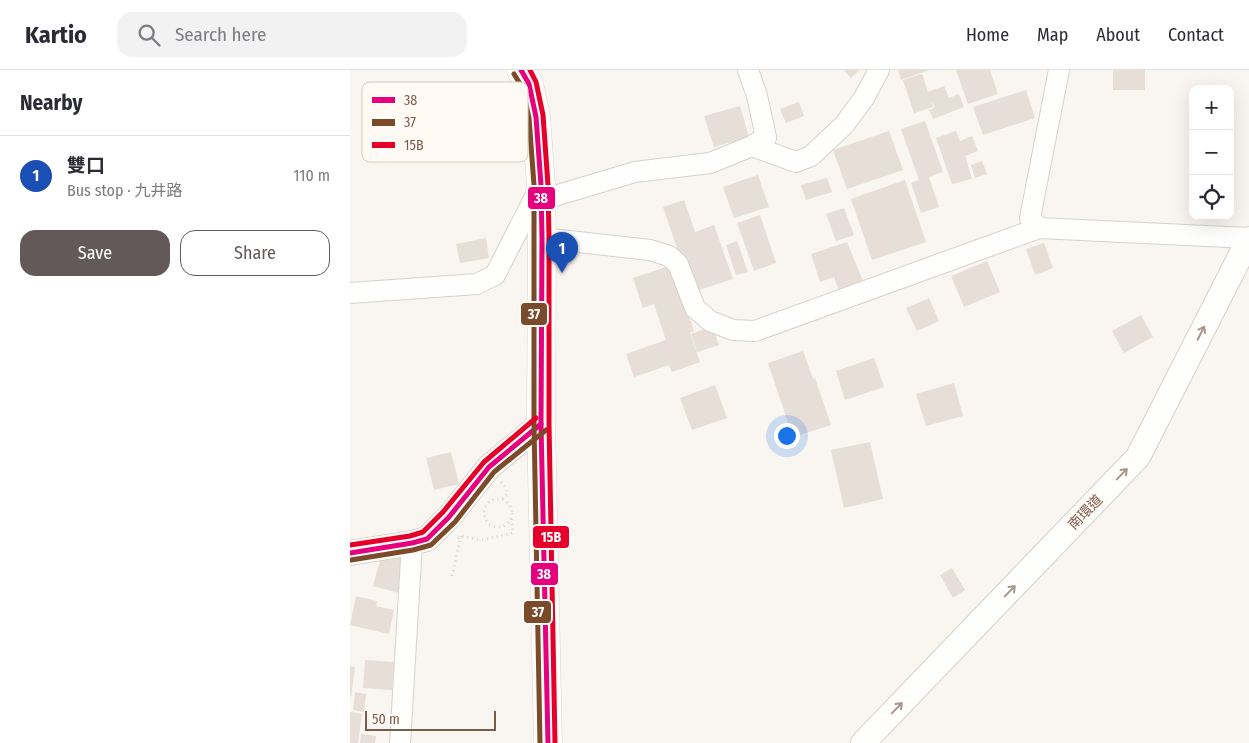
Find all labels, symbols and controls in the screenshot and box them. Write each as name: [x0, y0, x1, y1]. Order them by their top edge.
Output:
search box: [117, 12, 467, 57]
text: Kartio: [25, 21, 87, 49]
icon: search: [135, 21, 163, 49]
text: Search here: [175, 23, 266, 46]
text: Home: [966, 24, 1009, 46]
text: Map: [1037, 24, 1068, 46]
text: About: [1096, 24, 1140, 46]
text: Contact: [1168, 24, 1224, 46]
legend: [362, 82, 528, 162]
map controls: [1189, 85, 1234, 220]
button: +: [1189, 85, 1234, 130]
text: Nearby: [20, 90, 82, 116]
text: 38: [404, 92, 417, 109]
text: 37: [404, 114, 416, 131]
button: −: [1189, 130, 1234, 175]
text: 15B: [404, 137, 424, 154]
text: 雙口: [67, 154, 105, 177]
text: 1: [33, 166, 39, 185]
text: 110 m: [293, 166, 330, 185]
button: locate: [1189, 175, 1234, 220]
text: Bus stop · 九井路: [67, 181, 182, 200]
line badge: 38: [527, 186, 556, 210]
text: 38: [533, 190, 549, 207]
button: Save: [20, 230, 170, 276]
button: Share: [180, 230, 330, 276]
pin: 1: [546, 232, 578, 273]
line badge: 37: [520, 302, 548, 326]
text: 37: [527, 306, 540, 323]
one-way arrow: [1196, 325, 1206, 340]
your location: [774, 423, 800, 449]
one-way arrow: [1116, 467, 1128, 480]
street label: 南環道: [1065, 491, 1106, 533]
line badge: 15B: [532, 525, 570, 549]
text: 15B: [541, 529, 561, 546]
line badge: 38: [530, 562, 559, 586]
text: 38: [536, 566, 552, 583]
one-way arrow: [1004, 585, 1016, 597]
line badge: 37: [523, 600, 552, 624]
text: 37: [531, 604, 544, 621]
one-way arrow: [891, 702, 903, 714]
scale bar: [365, 708, 496, 731]
text: 50 m: [372, 711, 400, 728]

